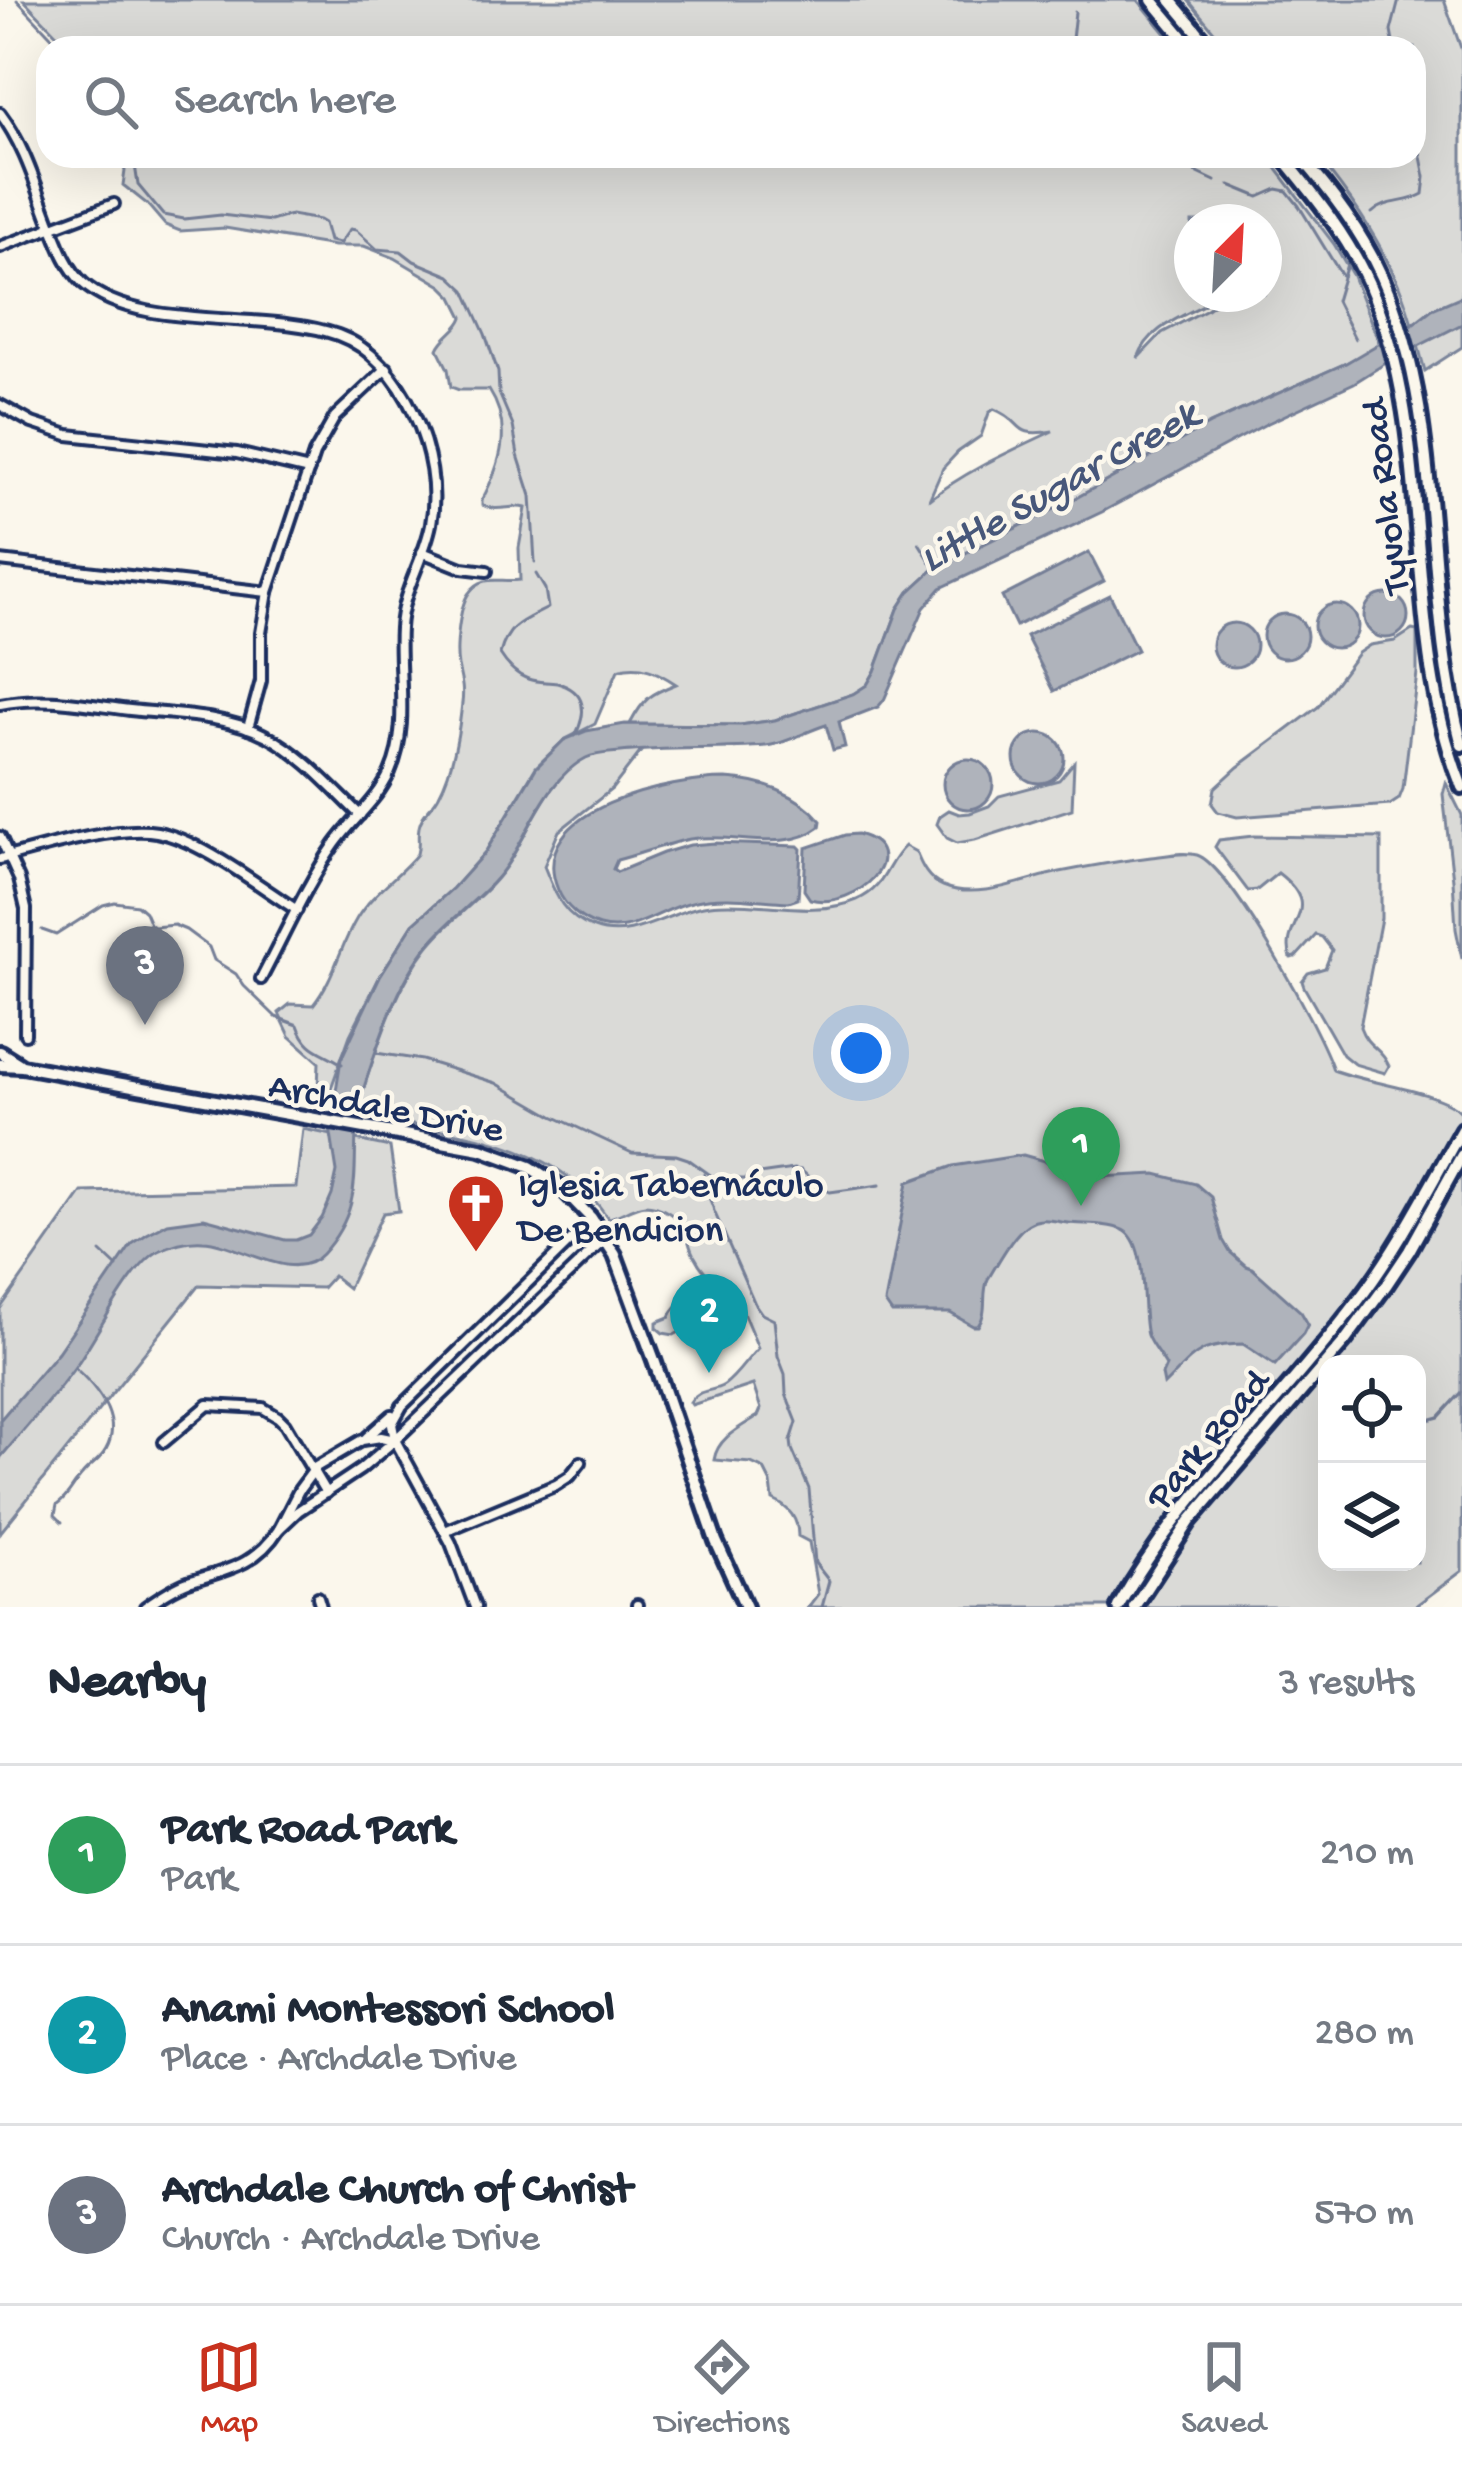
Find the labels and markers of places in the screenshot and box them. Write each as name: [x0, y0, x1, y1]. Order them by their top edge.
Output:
pin: 3: [106, 926, 184, 1025]
pin: 1: [1042, 1107, 1120, 1206]
place label: Iglesia Tabernáculo De Bendicion: [515, 1165, 824, 1256]
church icon: Iglesia Tabernáculo De Bendicion: [445, 1172, 507, 1254]
pin: 2: [670, 1274, 748, 1373]

